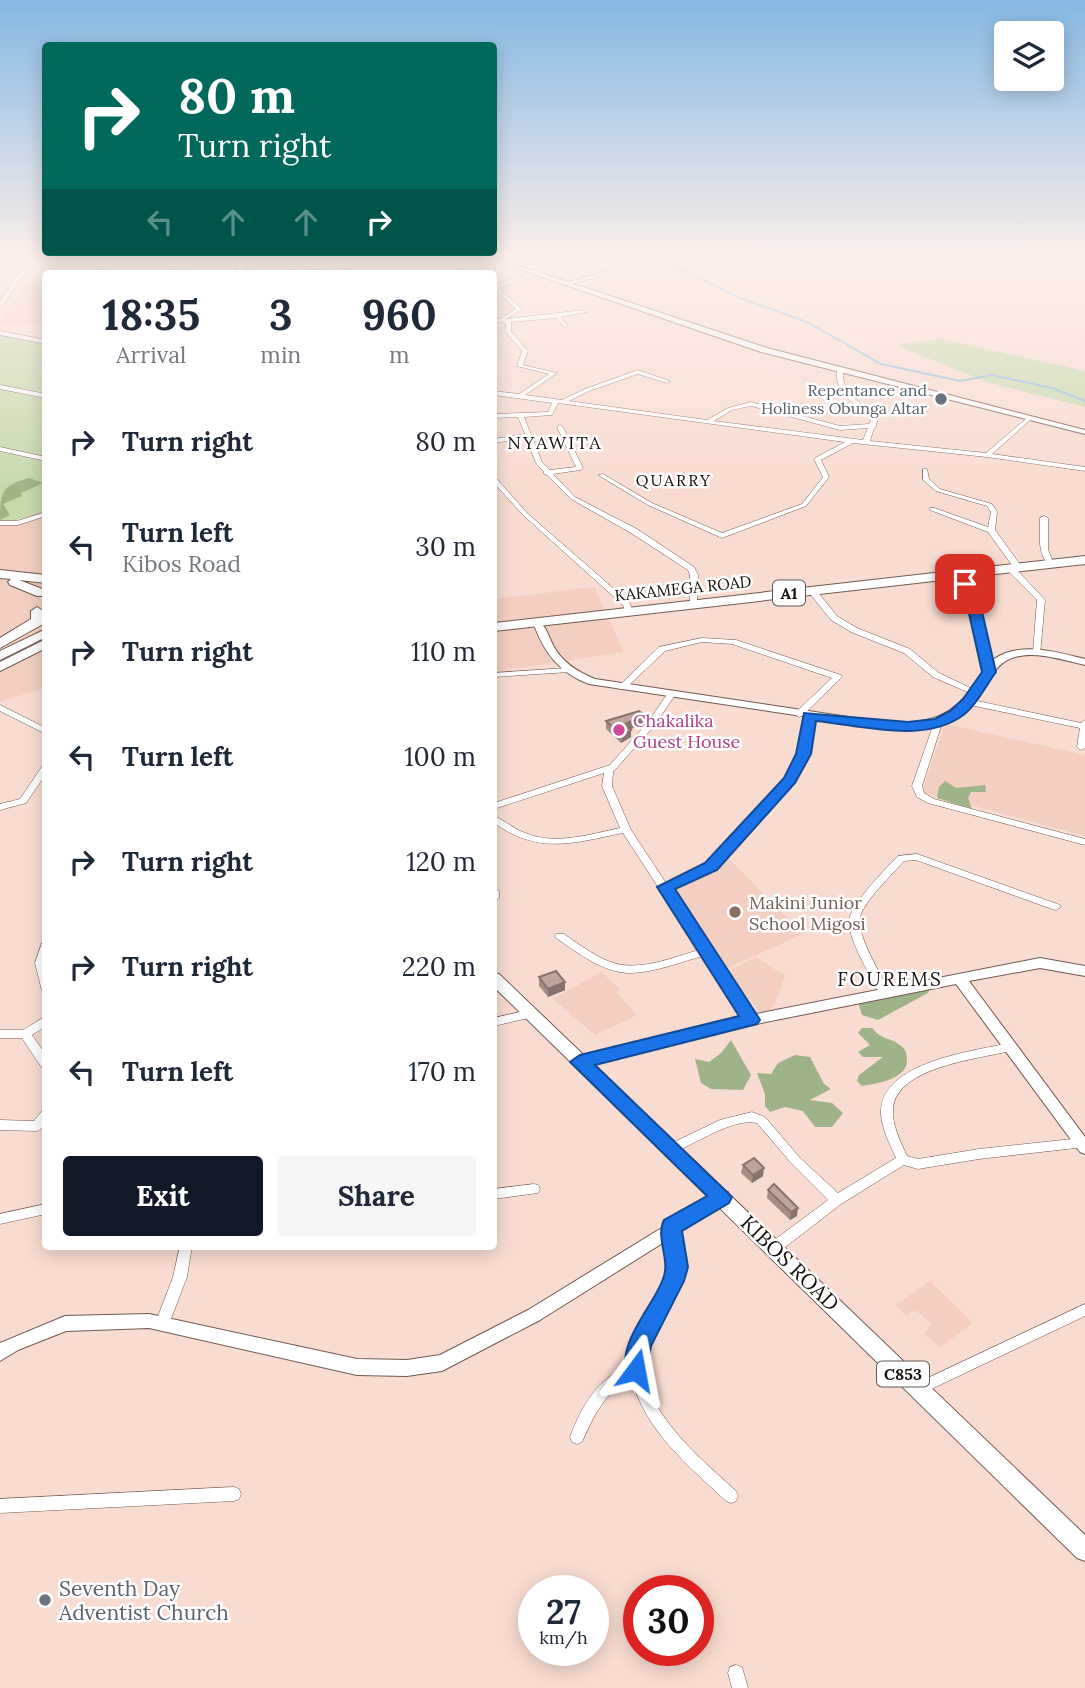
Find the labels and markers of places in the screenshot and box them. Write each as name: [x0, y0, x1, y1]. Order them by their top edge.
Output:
place label: Repentance and Holiness Obunga Altar: [761, 380, 927, 418]
marker: Repentance and Holiness Obunga Altar: [933, 391, 949, 407]
pin: [935, 554, 995, 614]
place label: Chakalika Guest House: [633, 709, 740, 753]
marker: Chakalika Guest House: [611, 722, 627, 738]
place label: Makini Junior School Migosi: [749, 891, 866, 935]
marker: Makini Junior School Migosi: [727, 904, 743, 920]
place label: Seventh Day Adventist Church: [58, 1575, 229, 1626]
marker: Seventh Day Adventist Church: [37, 1592, 53, 1608]

